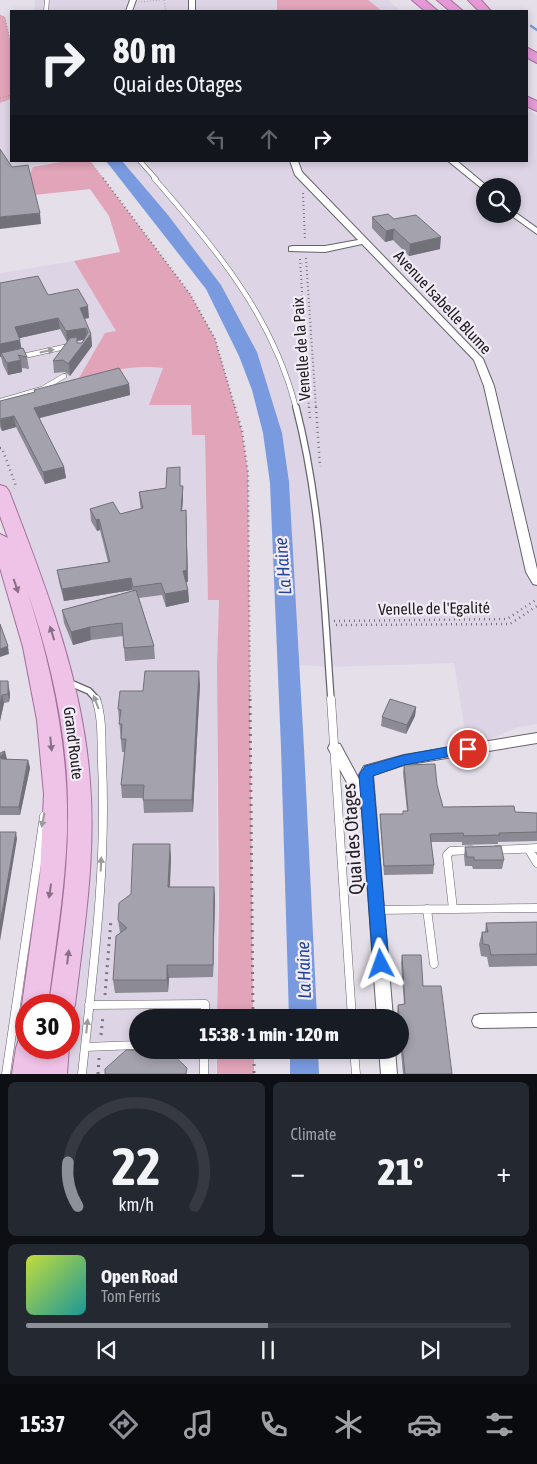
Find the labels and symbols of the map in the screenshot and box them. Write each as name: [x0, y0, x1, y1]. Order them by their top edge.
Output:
street label: Avenue Isabelle Blume: [391, 247, 495, 357]
street label: Venelle de la Paix: [288, 296, 314, 401]
one-way arrow: [40, 346, 56, 354]
water label: La Haine: [270, 536, 295, 596]
one-way arrow: [12, 579, 20, 594]
street label: Venelle de l'Egalité: [378, 598, 490, 619]
one-way arrow: [47, 626, 55, 641]
one-way arrow: [92, 694, 100, 709]
street label: Grand'Route: [61, 706, 87, 780]
pin: [447, 728, 489, 770]
one-way arrow: [47, 736, 55, 752]
street label: Quai des Otages: [337, 782, 367, 895]
one-way arrow: [39, 812, 47, 827]
one-way arrow: [97, 855, 105, 871]
one-way arrow: [46, 883, 54, 899]
position arrow: [354, 937, 406, 989]
water label: La Haine: [292, 941, 315, 999]
one-way arrow: [64, 948, 72, 964]
speed limit sign: 30: [15, 994, 80, 1059]
one-way arrow: [83, 1017, 91, 1033]

